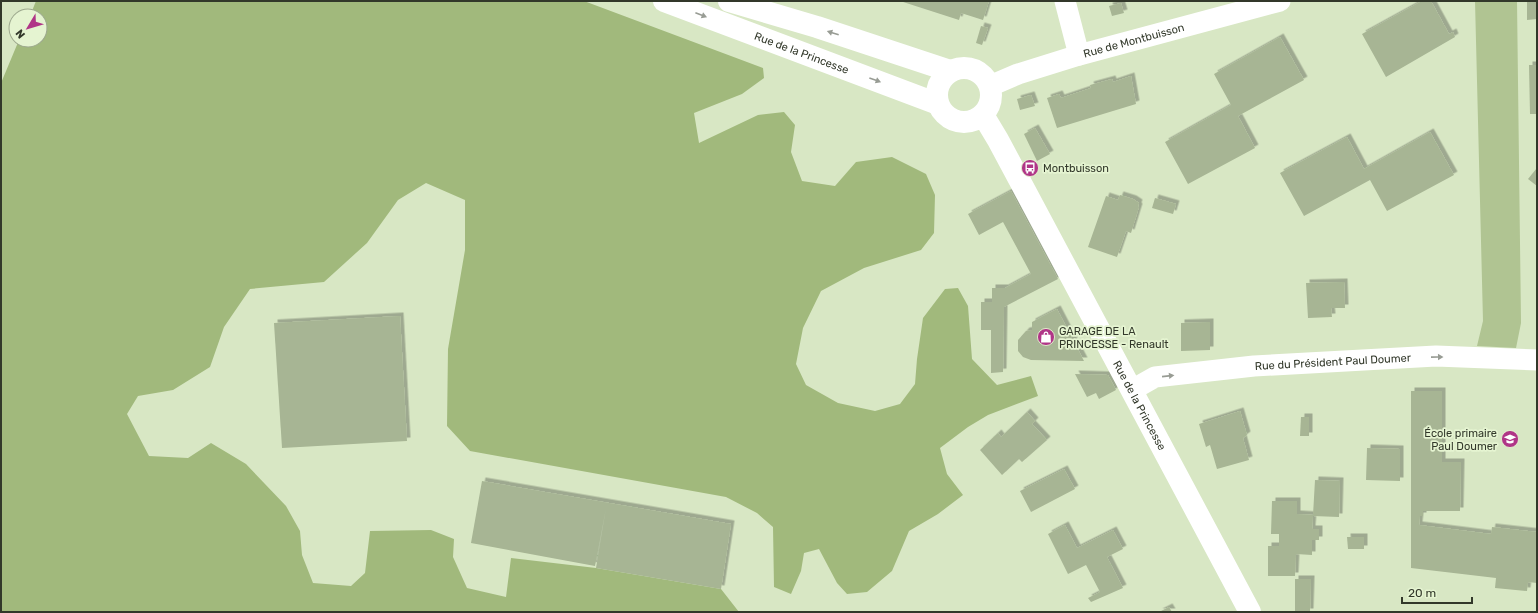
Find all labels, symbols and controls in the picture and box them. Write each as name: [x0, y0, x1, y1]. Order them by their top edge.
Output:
north arrow: [8, 8, 48, 48]
one-way arrow: [695, 12, 707, 18]
street label: Rue de Montbuisson: [1082, 21, 1186, 60]
text: N: [13, 27, 28, 41]
street label: Rue de la Princesse: [753, 29, 851, 76]
one-way arrow: [827, 29, 839, 35]
one-way arrow: [869, 77, 881, 83]
bus stop icon: Montbuisson: [1020, 158, 1040, 178]
place label: Montbuisson: [1043, 162, 1109, 175]
place label: GARAGE DE LA PRINCESSE - Renault: [1059, 325, 1169, 351]
shop icon: GARAGE DE LA PRINCESSE - Renault: [1036, 327, 1056, 347]
street label: Rue du Président Paul Doumer: [1254, 351, 1412, 372]
one-way arrow: [1431, 354, 1444, 360]
street label: Rue de la Princesse: [1110, 358, 1169, 453]
one-way arrow: [1161, 373, 1174, 379]
place label: École primaire Paul Doumer: [1424, 427, 1498, 453]
school or university icon: École primaire Paul Doumer: [1500, 429, 1520, 449]
scale bar: [1402, 579, 1472, 605]
text: 20 m: [1408, 586, 1436, 600]

